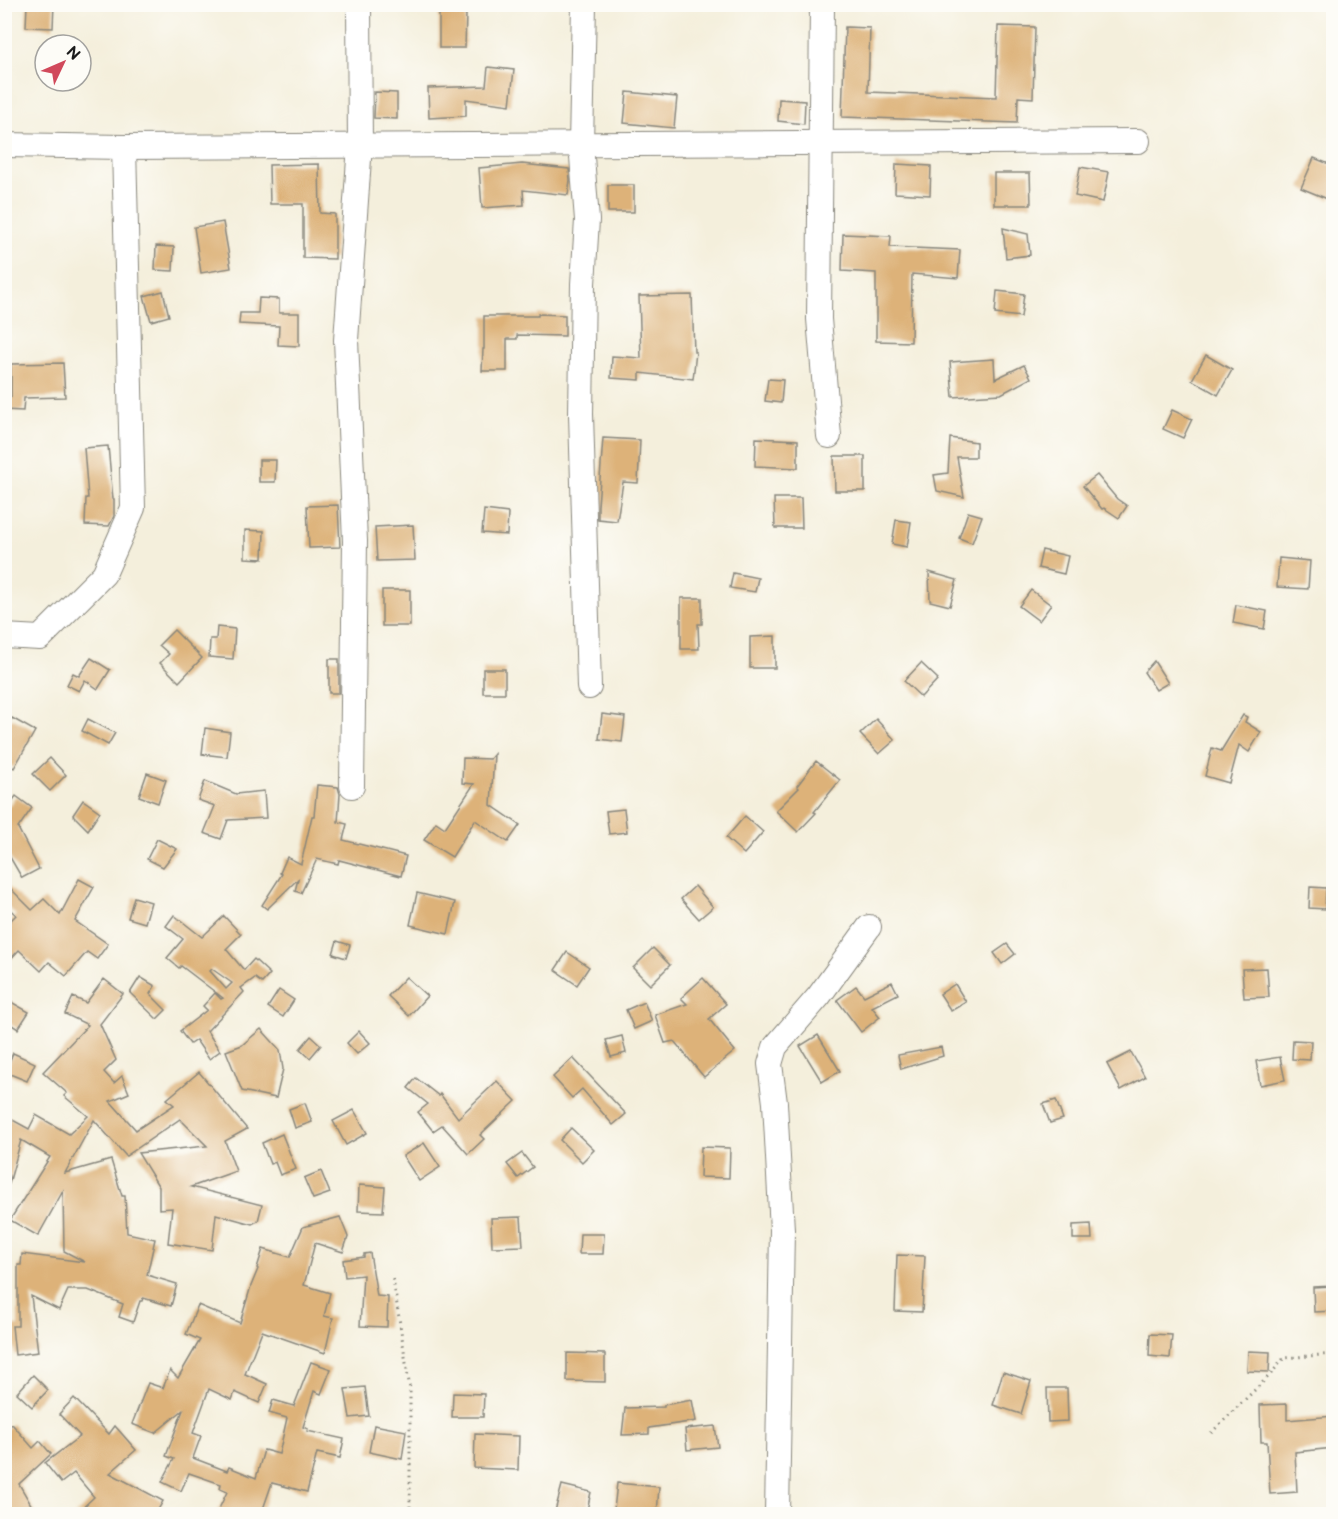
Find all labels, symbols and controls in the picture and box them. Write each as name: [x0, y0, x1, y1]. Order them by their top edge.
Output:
north arrow: [33, 33, 93, 93]
text: N: [62, 43, 84, 65]

